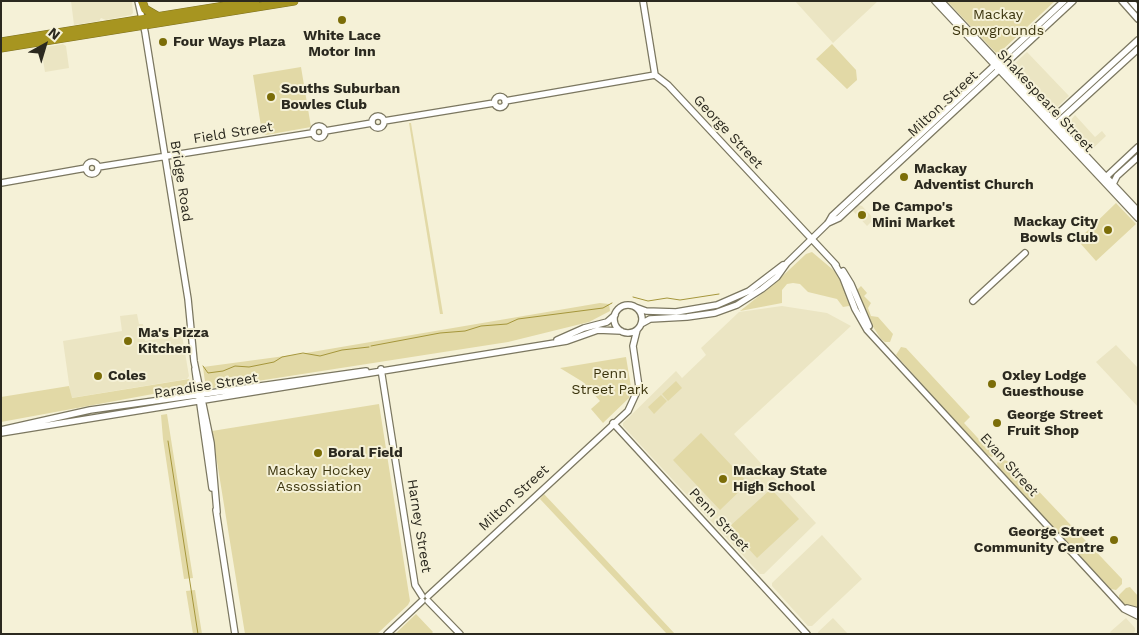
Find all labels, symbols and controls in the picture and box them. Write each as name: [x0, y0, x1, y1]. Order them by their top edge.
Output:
park label: Mackay Showgrounds: [952, 7, 1044, 40]
marker: White Lace Motor Inn: [336, 14, 348, 26]
north arrow: [20, 20, 70, 70]
text: N: [45, 24, 64, 43]
place label: White Lace Motor Inn: [303, 28, 381, 60]
place label: Four Ways Plaza: [173, 34, 286, 50]
marker: Four Ways Plaza: [157, 36, 169, 48]
street label: Shakespeare Street: [993, 46, 1097, 156]
street label: Milton Street: [905, 67, 981, 141]
place label: Souths Suburban Bowles Club: [281, 81, 400, 114]
marker: Souths Suburban Bowles Club: [265, 91, 277, 103]
street label: George Street: [690, 92, 766, 172]
street label: Field Street: [192, 118, 274, 148]
street label: Bridge Road: [166, 139, 196, 223]
place label: Mackay Adventist Church: [914, 161, 1034, 193]
marker: Mackay Adventist Church: [898, 171, 910, 183]
place label: De Campo's Mini Market: [872, 199, 955, 232]
marker: De Campo's Mini Market: [856, 209, 868, 221]
place label: Mackay City Bowls Club: [1013, 214, 1098, 246]
marker: Mackay City Bowls Club: [1102, 224, 1114, 236]
place label: Ma's Pizza Kitchen: [138, 325, 209, 358]
marker: Ma's Pizza Kitchen: [122, 335, 134, 347]
park label: Penn Street Park: [571, 366, 649, 398]
place label: Coles: [108, 368, 146, 384]
place label: Oxley Lodge Guesthouse: [1002, 368, 1086, 401]
marker: Coles: [92, 370, 104, 382]
street label: Paradise Street: [153, 370, 259, 402]
marker: Oxley Lodge Guesthouse: [986, 378, 998, 390]
place label: George Street Fruit Shop: [1007, 407, 1103, 440]
marker: George Street Fruit Shop: [991, 417, 1003, 429]
street label: Evan Street: [976, 430, 1042, 500]
place label: Boral Field: [328, 445, 403, 461]
marker: Boral Field: [312, 447, 324, 459]
street label: Milton Street: [476, 461, 552, 535]
park label: Mackay Hockey Assossiation: [267, 463, 371, 496]
place label: Mackay State High School: [733, 463, 827, 496]
marker: Mackay State High School: [717, 473, 729, 485]
street label: Harney Street: [403, 478, 435, 574]
street label: Penn Street: [685, 485, 753, 555]
place label: George Street Community Centre: [974, 524, 1104, 556]
marker: George Street Community Centre: [1108, 534, 1120, 546]

